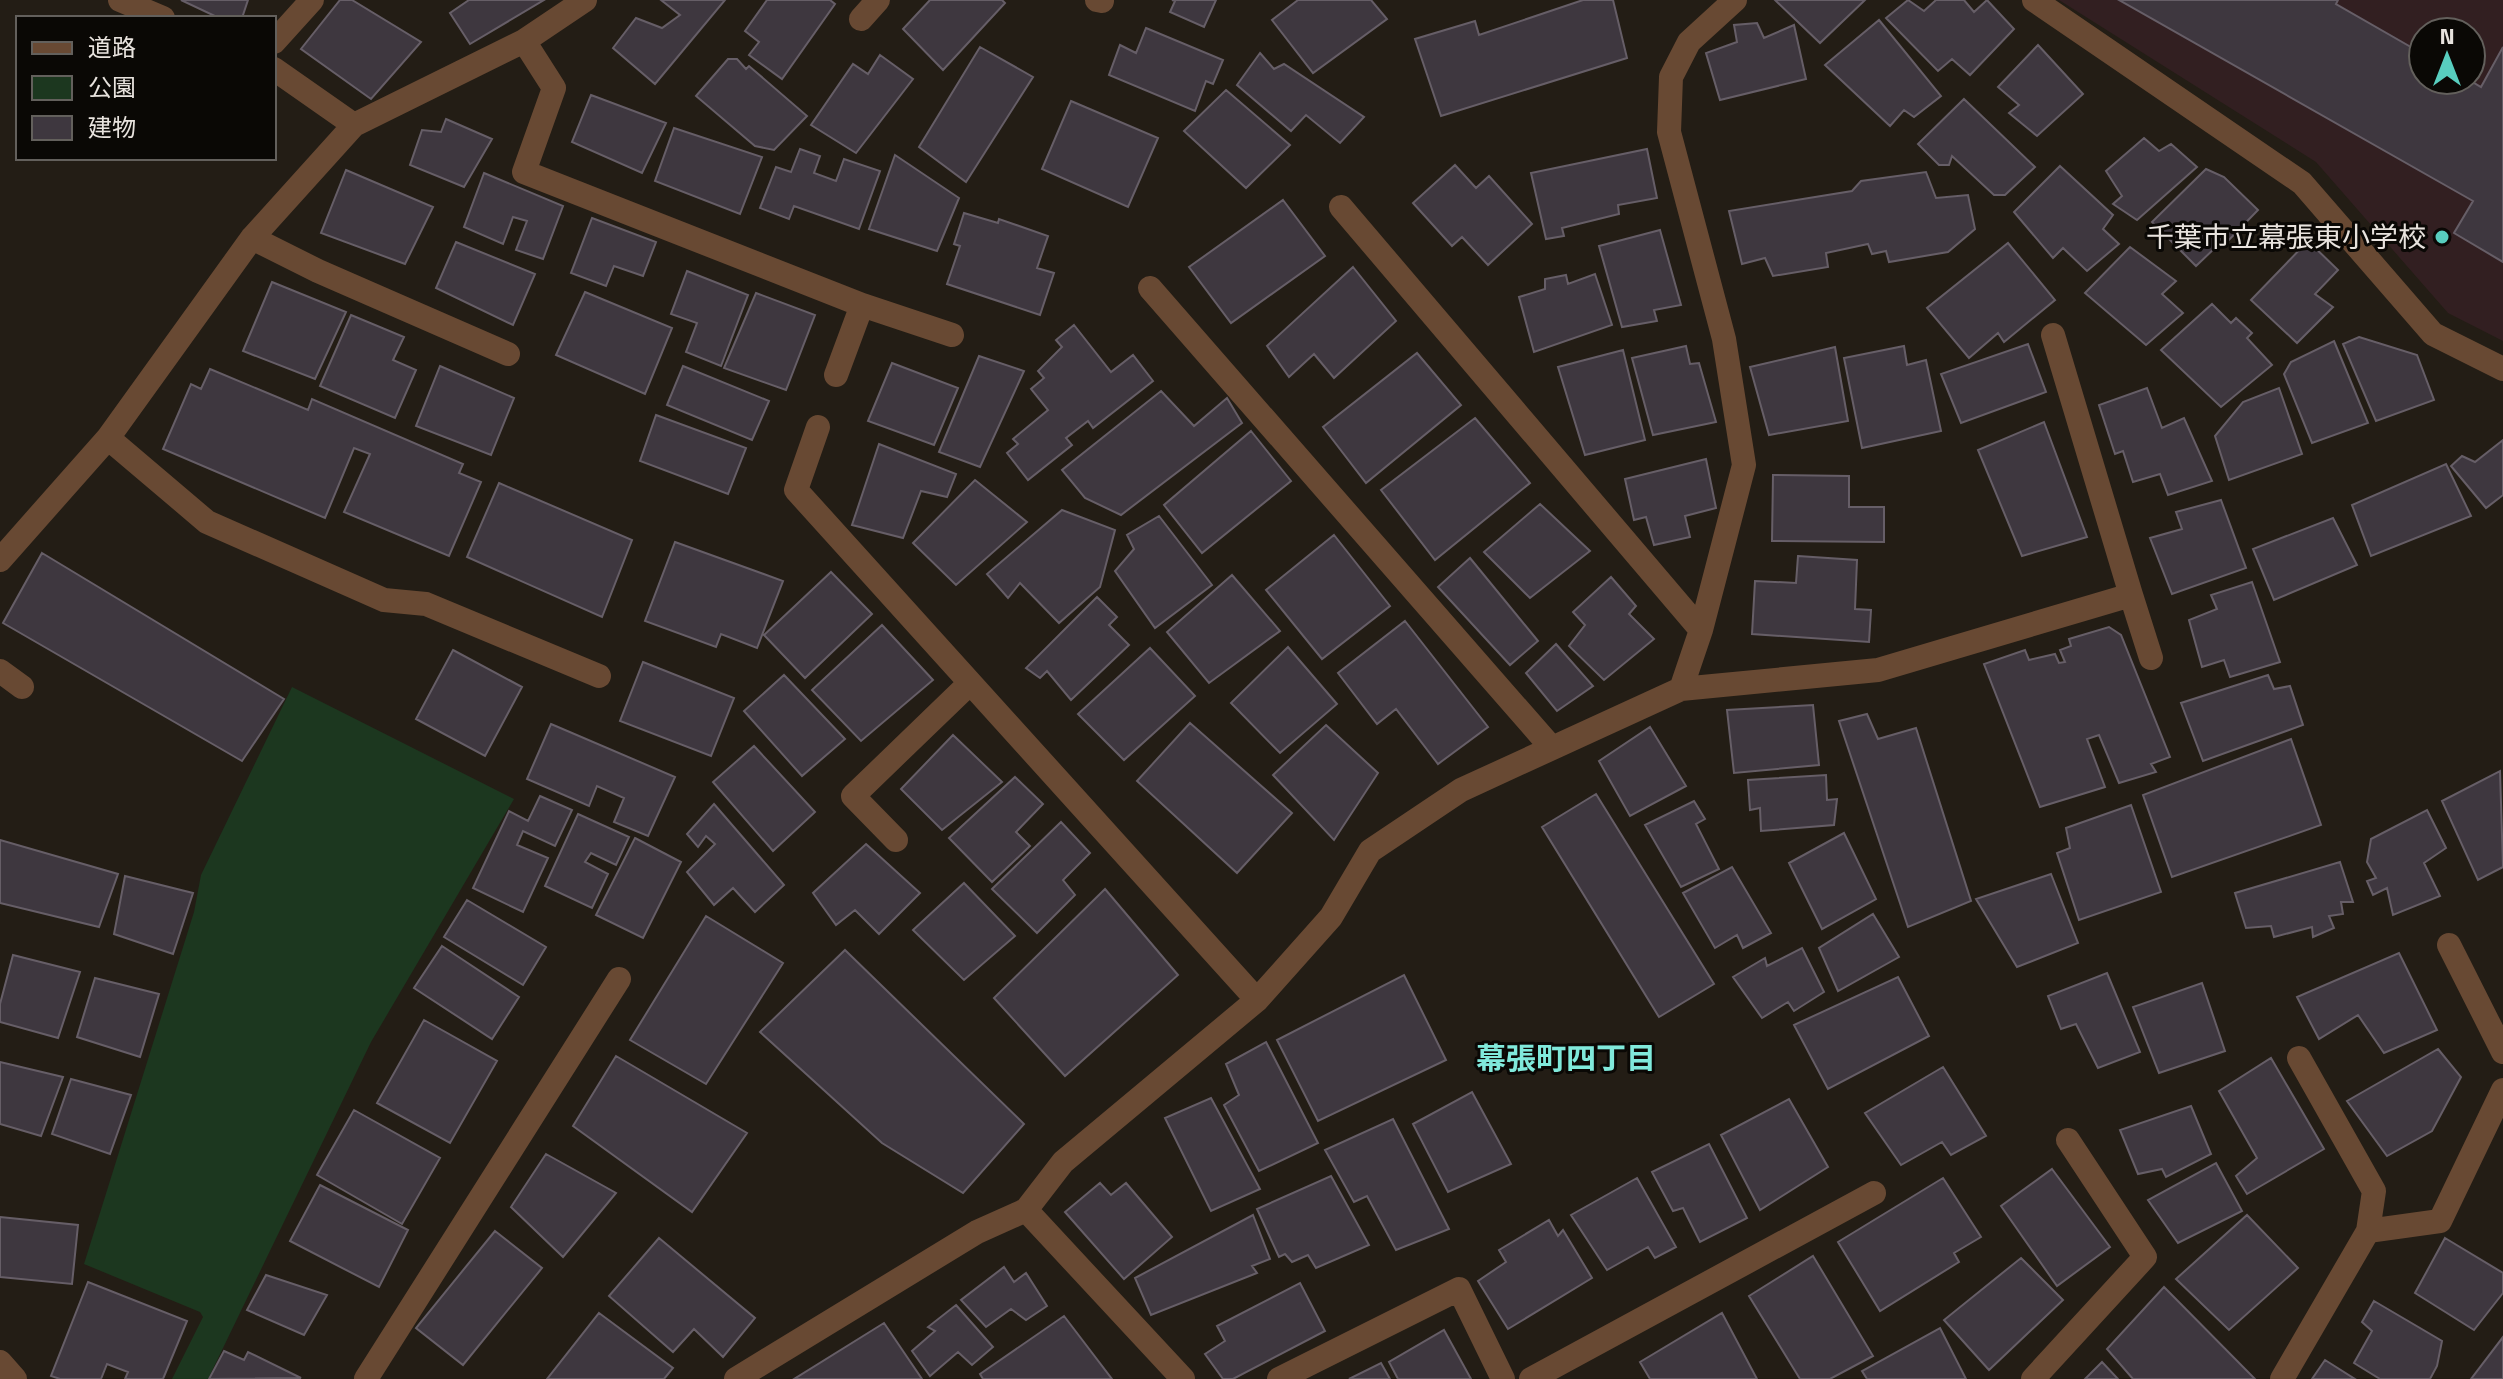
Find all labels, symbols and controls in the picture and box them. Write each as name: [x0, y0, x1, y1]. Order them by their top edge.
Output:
legend: [16, 16, 276, 160]
north arrow: [2407, 16, 2487, 96]
text: N: [2439, 19, 2455, 53]
text: 道路: [88, 29, 136, 65]
text: 公園: [88, 69, 136, 105]
text: 建物: [88, 109, 136, 145]
place label: 千葉市立幕張東小学校: [2146, 215, 2426, 258]
marker: 千葉市立幕張東小学校: [2433, 228, 2451, 246]
district label: 幕張町四丁目: [1476, 1035, 1656, 1081]

